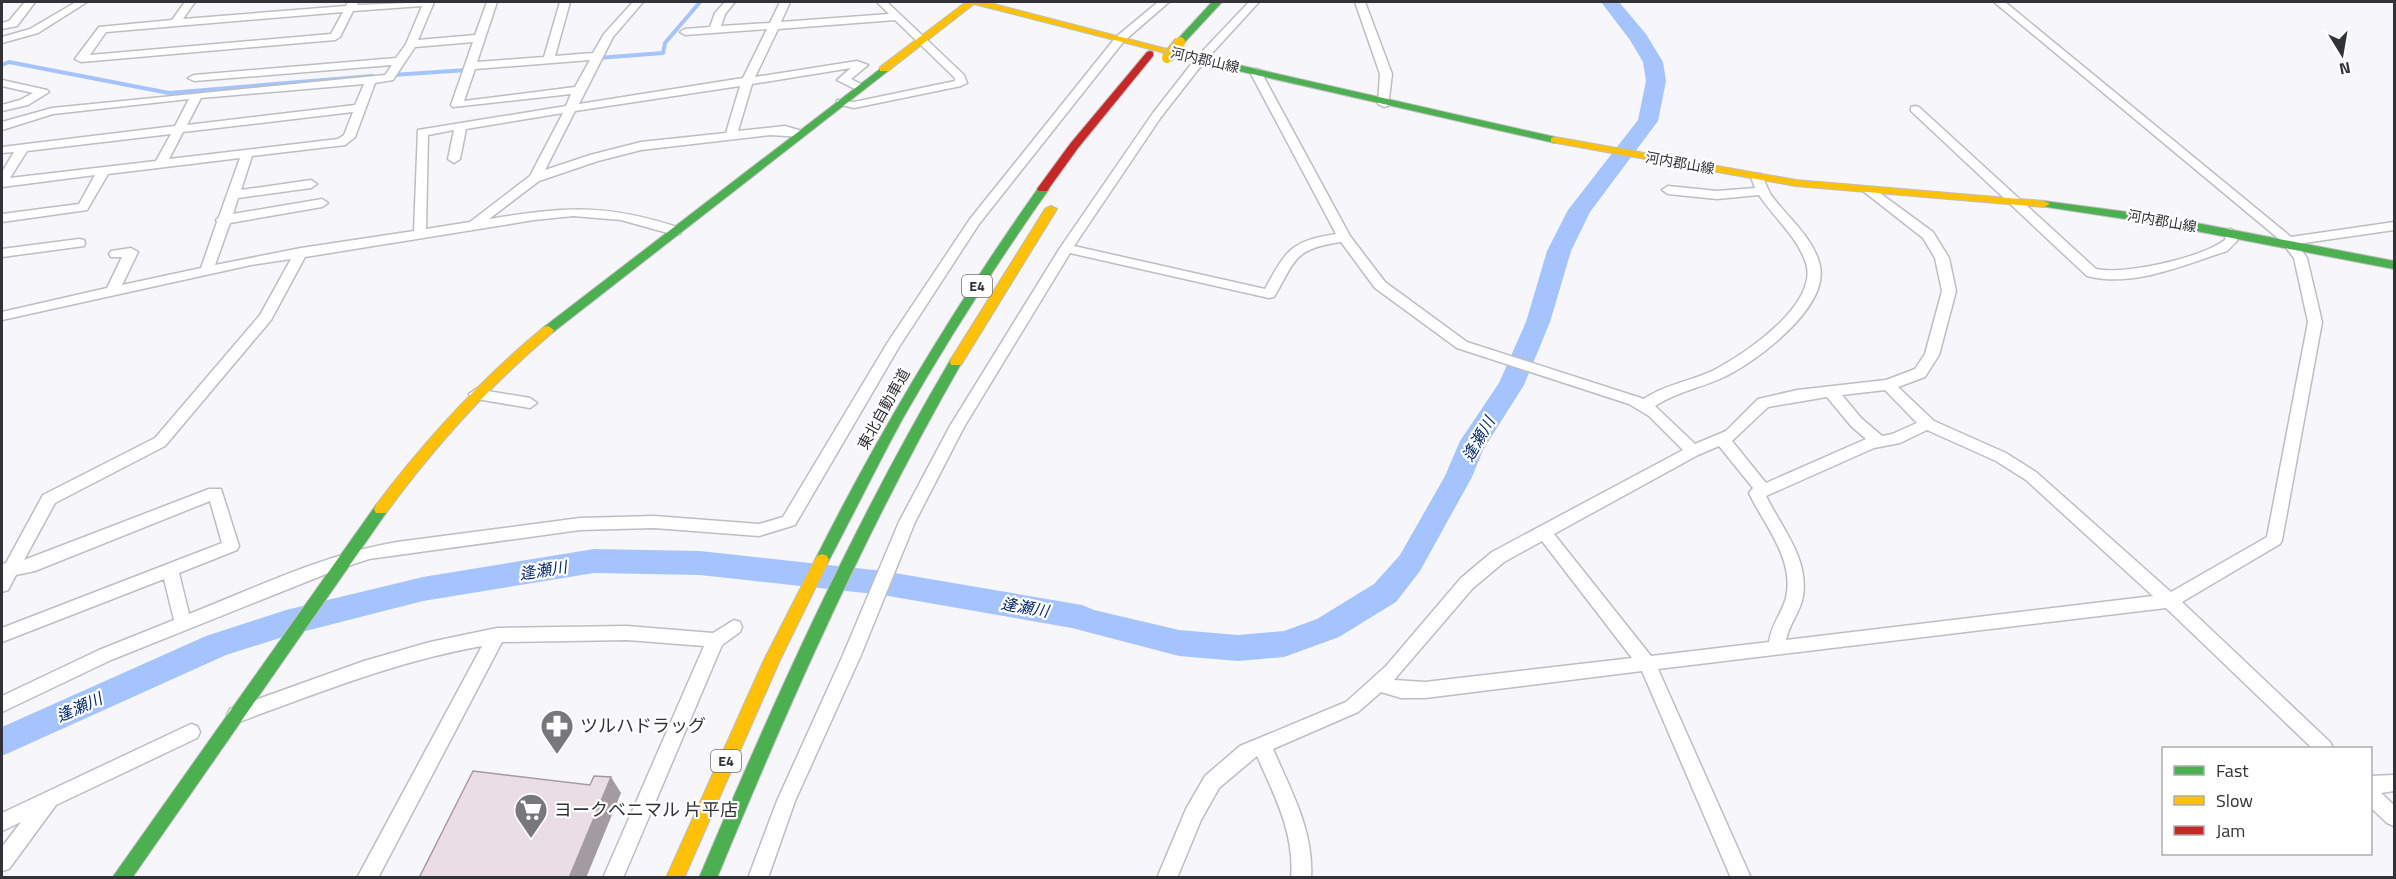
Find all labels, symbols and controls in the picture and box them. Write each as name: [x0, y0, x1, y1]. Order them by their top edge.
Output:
north arrow: [2312, 24, 2372, 84]
street label: 河内郡山線: [1169, 41, 1242, 78]
text: N: [2337, 56, 2353, 82]
street label: 河内郡山線: [1644, 146, 1716, 179]
street label: 河内郡山線: [2126, 204, 2198, 237]
road number: E4: [962, 275, 992, 297]
street label: 東北自動車道: [852, 364, 915, 454]
water label: 逢瀬川: [1456, 410, 1501, 466]
water label: 逢瀬川: [517, 554, 571, 586]
water label: 逢瀬川: [999, 591, 1053, 623]
water label: 逢瀬川: [52, 685, 108, 728]
pharmacy icon: ツルハドラッグ: [539, 708, 575, 755]
place label: ツルハドラッグ: [580, 712, 706, 739]
legend: [2162, 747, 2372, 855]
road number: E4: [711, 750, 741, 772]
text: Fast: [2216, 757, 2249, 784]
text: Slow: [2216, 787, 2253, 814]
supermarket icon: ヨークベニマル 片平店: [513, 792, 549, 839]
place label: ヨークベニマル 片平店: [554, 796, 738, 823]
text: Jam: [2216, 817, 2245, 844]

